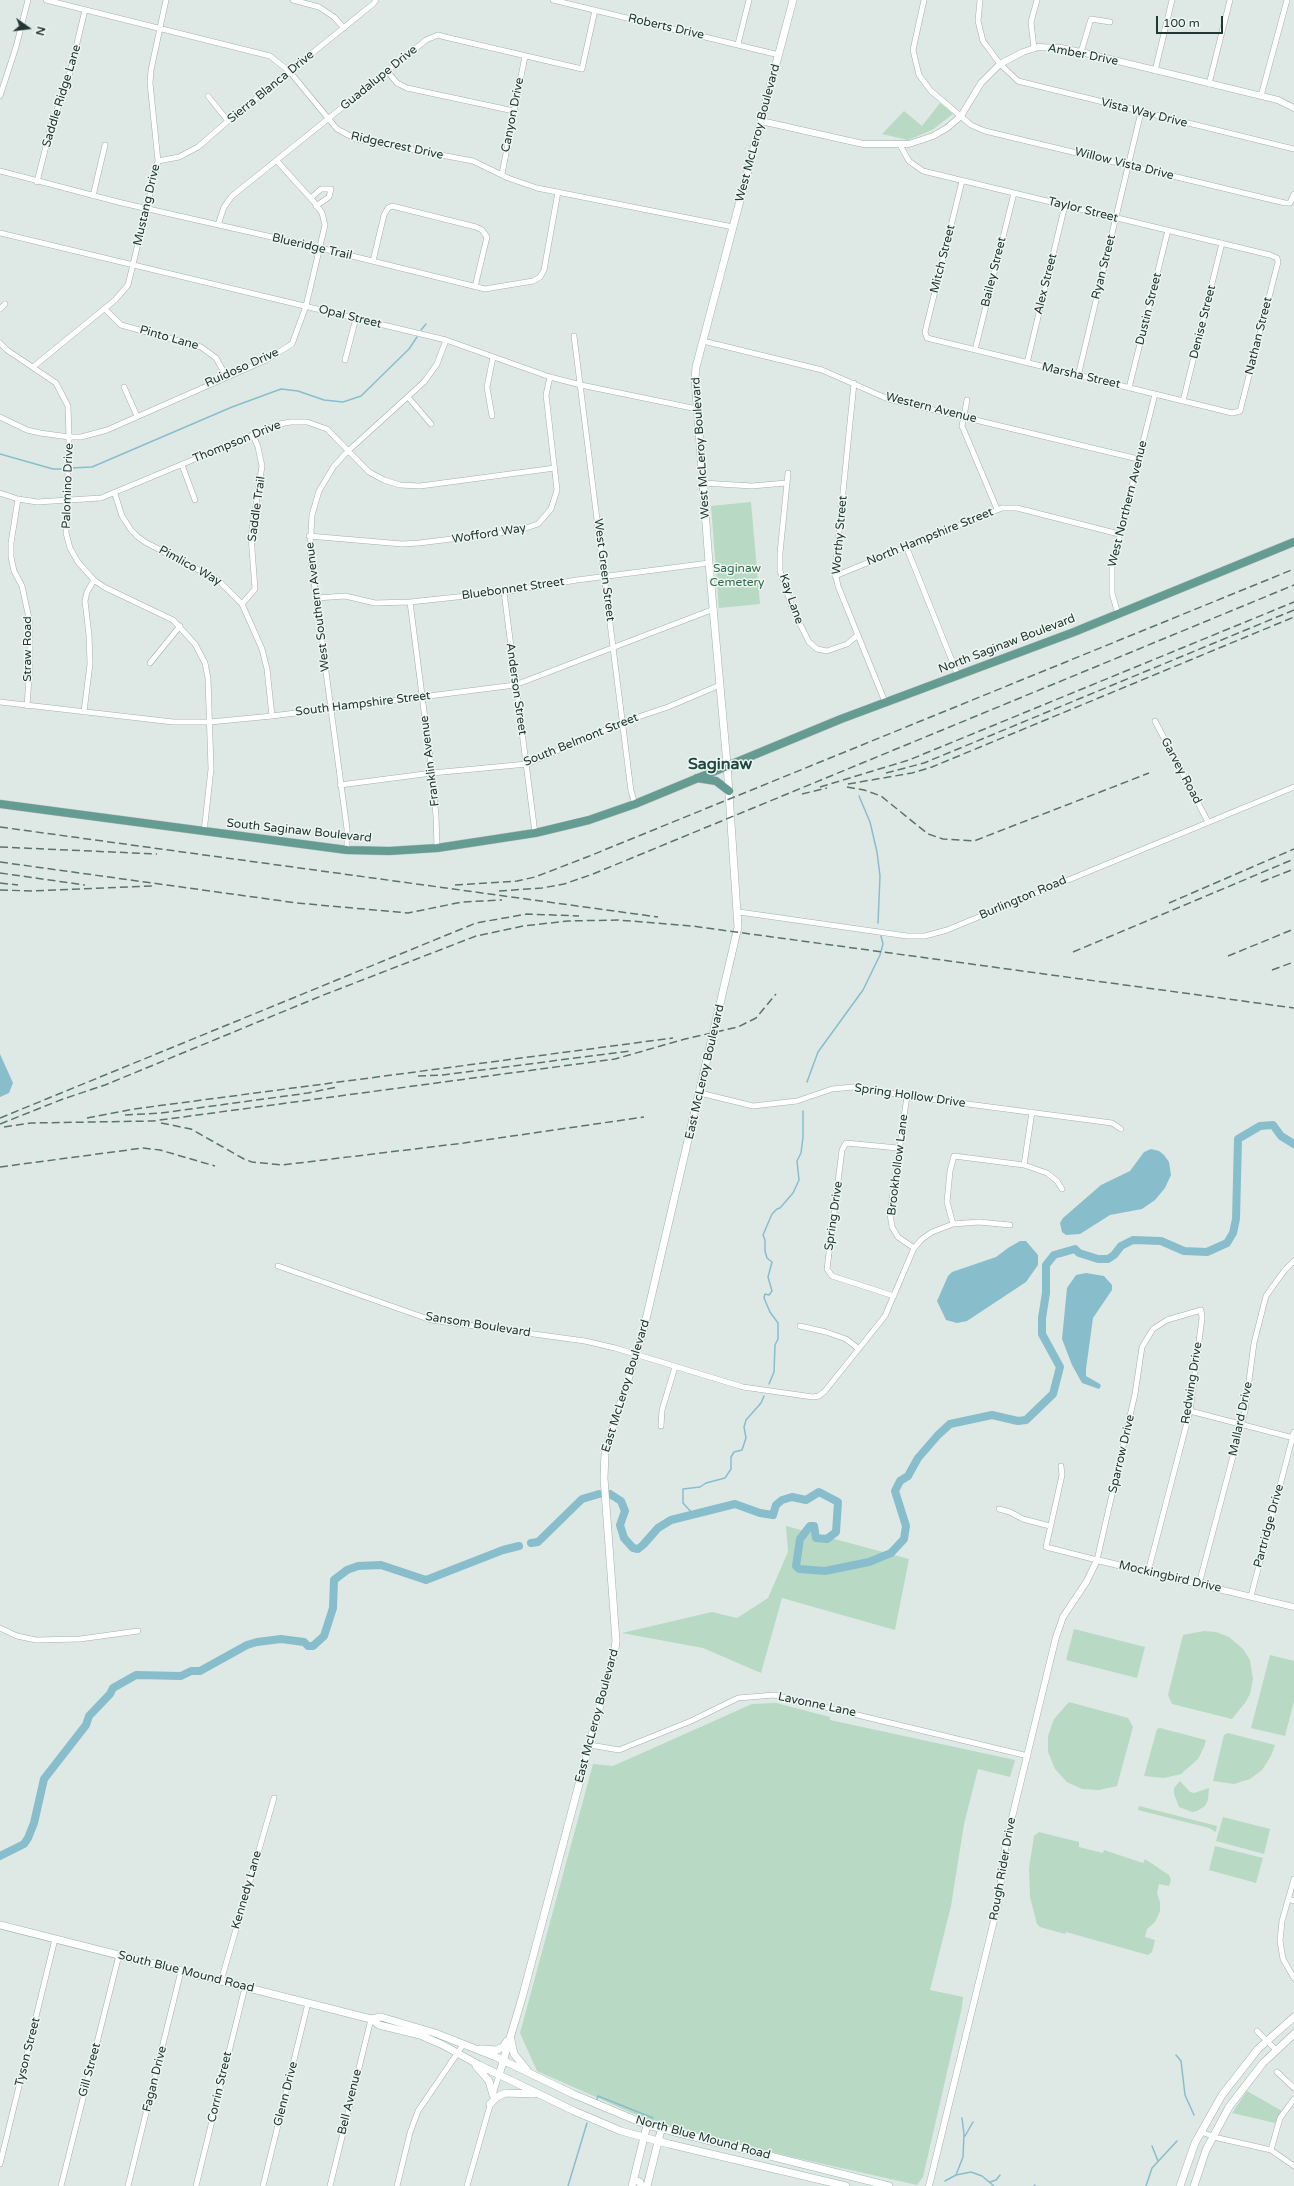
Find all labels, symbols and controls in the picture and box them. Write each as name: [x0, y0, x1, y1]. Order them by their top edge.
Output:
north arrow: [8, 8, 48, 48]
scale bar: [1158, 8, 1225, 34]
street label: Roberts Drive: [626, 11, 706, 43]
text: 100 m: [1163, 16, 1200, 30]
text: N: [33, 25, 48, 37]
street label: Amber Drive: [1047, 41, 1119, 69]
street label: Saddle Ridge Lane: [40, 43, 84, 149]
street label: Guadalupe Drive: [338, 43, 420, 113]
street label: Sierra Blanca Drive: [225, 48, 317, 126]
street label: West McLeroy Boulevard: [733, 62, 783, 204]
street label: Canyon Drive: [499, 76, 527, 154]
street label: Vista Way Drive: [1099, 95, 1189, 131]
street label: Ridgecrest Drive: [350, 129, 444, 163]
street label: Willow Vista Drive: [1073, 145, 1175, 183]
street label: Mustang Drive: [131, 163, 163, 247]
street label: Taylor Street: [1046, 194, 1120, 226]
street label: Mitch Street: [928, 223, 958, 295]
street label: Blueridge Trail: [270, 231, 354, 263]
street label: Ryan Street: [1089, 233, 1119, 301]
street label: Bailey Street: [978, 236, 1010, 308]
street label: Alex Street: [1031, 252, 1061, 316]
street label: Dustin Street: [1133, 271, 1165, 347]
street label: Denise Street: [1187, 283, 1219, 361]
street label: Nathan Street: [1242, 296, 1276, 376]
street label: Opal Street: [317, 302, 383, 332]
street label: Pinto Lane: [138, 323, 200, 353]
street label: Ruidoso Drive: [203, 345, 281, 391]
street label: Marsha Street: [1040, 360, 1122, 392]
street label: West McLeroy Boulevard: [689, 377, 713, 519]
street label: Western Avenue: [884, 390, 978, 426]
street label: Thompson Drive: [191, 418, 283, 466]
street label: West Northern Avenue: [1105, 439, 1151, 569]
street label: Palomino Drive: [59, 443, 77, 529]
street label: Saddle Trail: [245, 475, 269, 543]
street label: Worthy Street: [829, 495, 851, 575]
street label: North Hampshire Street: [865, 505, 995, 569]
street label: West Green Street: [591, 518, 617, 622]
street label: Wofford Way: [451, 521, 527, 547]
street label: West Southern Avenue: [303, 541, 333, 673]
street label: Pimlico Way: [156, 543, 224, 589]
park label: Saginaw Cemetery: [709, 562, 765, 590]
street label: Kay Lane: [776, 572, 806, 626]
street label: Bluebonnet Street: [461, 575, 565, 603]
street label: North Saginaw Boulevard: [937, 611, 1077, 677]
street label: Straw Road: [21, 616, 35, 682]
street label: Anderson Street: [502, 642, 530, 736]
street label: South Hampshire Street: [295, 689, 431, 719]
street label: South Belmont Street: [522, 710, 640, 770]
street label: Franklin Avenue: [417, 715, 443, 807]
street label: Garvey Road: [1157, 735, 1205, 807]
district label: Saginaw: [688, 755, 752, 775]
street label: South Saginaw Boulevard: [226, 816, 372, 846]
street label: Burlington Road: [977, 873, 1069, 923]
street label: East McLeroy Boulevard: [682, 1003, 728, 1141]
street label: Spring Hollow Drive: [854, 1081, 966, 1111]
street label: Brookhollow Lane: [885, 1114, 911, 1216]
street label: Spring Drive: [822, 1180, 846, 1252]
street label: Sansom Boulevard: [424, 1310, 532, 1340]
street label: East McLeroy Boulevard: [599, 1318, 653, 1454]
street label: Redwing Drive: [1178, 1341, 1206, 1425]
street label: Mallard Drive: [1226, 1380, 1256, 1458]
street label: Sparrow Drive: [1106, 1413, 1138, 1495]
street label: Partridge Drive: [1251, 1483, 1287, 1569]
street label: Mockingbird Drive: [1117, 1558, 1223, 1596]
street label: East McLeroy Boulevard: [572, 1647, 622, 1785]
street label: Lavonne Lane: [777, 1690, 857, 1720]
street label: Rough Rider Drive: [987, 1816, 1019, 1922]
street label: Kennedy Lane: [229, 1849, 265, 1931]
street label: South Blue Mound Road: [117, 1948, 255, 1996]
street label: Tyson Street: [12, 2016, 44, 2088]
street label: Gill Street: [76, 2041, 104, 2099]
street label: Fagan Drive: [140, 2045, 170, 2113]
street label: Corrin Street: [205, 2050, 235, 2124]
street label: Glenn Drive: [271, 2060, 301, 2128]
street label: Bell Avenue: [335, 2068, 365, 2136]
street label: North Blue Mound Road: [634, 2113, 772, 2163]

